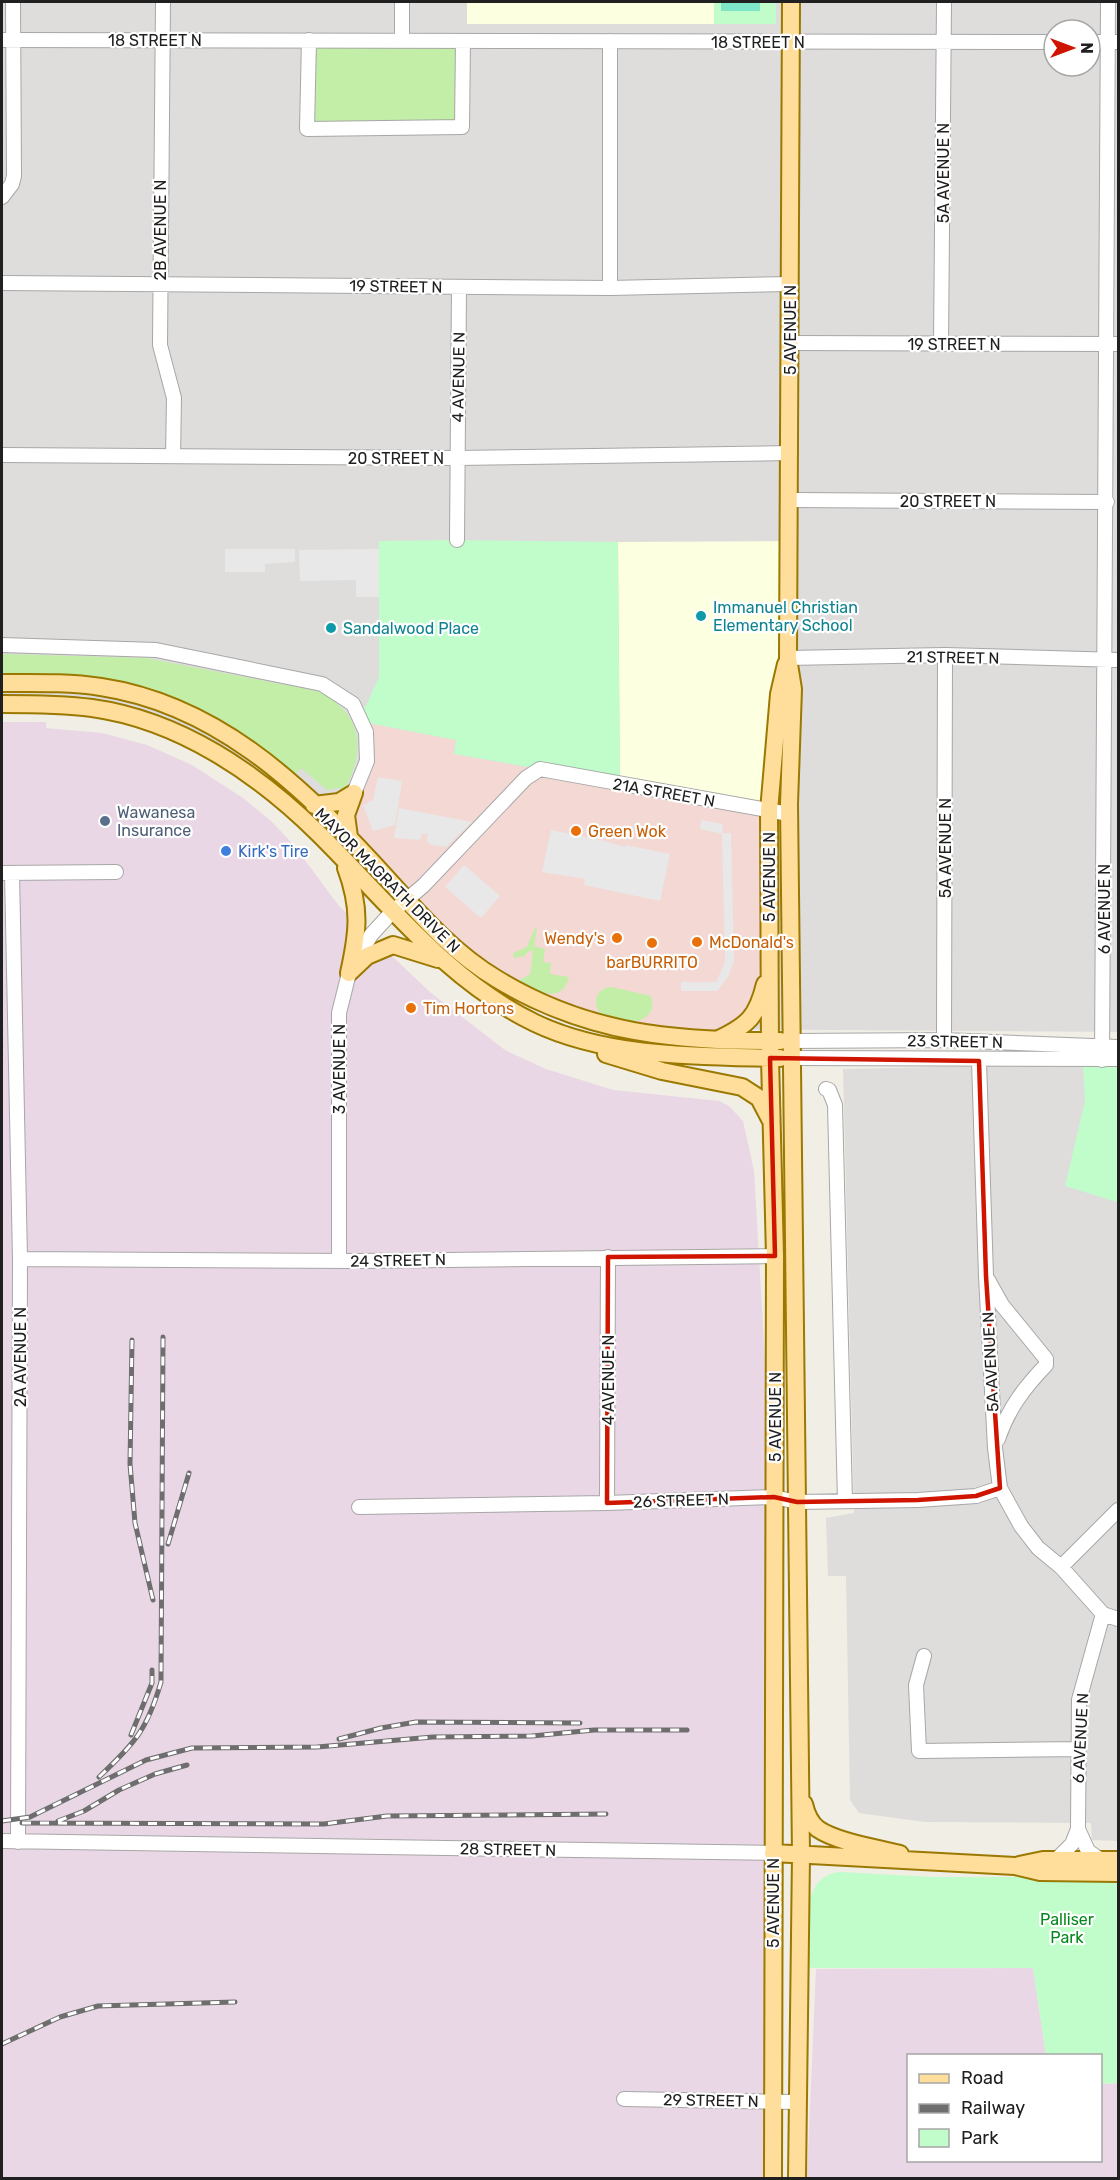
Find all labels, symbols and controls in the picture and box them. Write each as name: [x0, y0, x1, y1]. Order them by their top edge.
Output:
north arrow: [1042, 18, 1102, 78]
street label: 18 STREET N: [108, 31, 202, 50]
street label: 18 STREET N: [711, 33, 805, 52]
text: N: [1077, 42, 1096, 54]
street label: 5A AVENUE N: [934, 123, 953, 223]
street label: 2B AVENUE N: [151, 180, 170, 280]
street label: 19 STREET N: [349, 276, 443, 297]
street label: 5 AVENUE N: [781, 285, 800, 375]
street label: 4 AVENUE N: [448, 332, 469, 422]
street label: 19 STREET N: [907, 335, 1001, 354]
street label: 20 STREET N: [348, 449, 444, 468]
street label: 20 STREET N: [900, 492, 996, 511]
place label: Immanuel Christian Elementary School: [713, 598, 858, 635]
marker: Immanuel Christian Elementary School: [694, 609, 708, 623]
place label: Sandalwood Place: [343, 619, 479, 638]
marker: Sandalwood Place: [324, 621, 338, 635]
street label: 21 STREET N: [906, 647, 1000, 668]
street label: 21A STREET N: [611, 774, 716, 811]
street label: 5A AVENUE N: [936, 798, 955, 898]
place label: Wawanesa Insurance: [117, 803, 195, 840]
street label: MAYOR MAGRATH DRIVE N: [311, 804, 464, 957]
marker: Wawanesa Insurance: [98, 814, 112, 828]
place label: Green Wok: [588, 822, 667, 841]
marker: Green Wok: [569, 824, 583, 838]
street label: 5 AVENUE N: [760, 832, 779, 922]
place label: Kirk's Tire: [238, 842, 309, 861]
marker: Kirk's Tire: [219, 844, 233, 858]
street label: 6 AVENUE N: [1095, 864, 1114, 954]
place label: Wendy's: [544, 929, 605, 948]
marker: Wendy's: [610, 931, 624, 945]
place label: McDonald's: [709, 933, 794, 952]
marker: McDonald's: [690, 935, 704, 949]
marker: barBURRITO: [645, 936, 659, 950]
place label: barBURRITO: [606, 953, 698, 972]
place label: Tim Hortons: [423, 999, 514, 1018]
marker: Tim Hortons: [404, 1001, 418, 1015]
street label: 3 AVENUE N: [330, 1024, 349, 1114]
street label: 23 STREET N: [907, 1031, 1003, 1052]
street label: 24 STREET N: [350, 1250, 446, 1271]
street label: 2A AVENUE N: [11, 1307, 30, 1407]
street label: 5A AVENUE N: [978, 1311, 1003, 1413]
street label: 4 AVENUE N: [599, 1335, 618, 1425]
street label: 5 AVENUE N: [766, 1372, 785, 1462]
street label: 26 STREET N: [633, 1489, 729, 1512]
street label: 6 AVENUE N: [1069, 1692, 1092, 1784]
street label: 28 STREET N: [460, 1839, 556, 1860]
street label: 5 AVENUE N: [764, 1858, 783, 1948]
park label: Palliser Park: [1040, 1910, 1094, 1947]
legend: [907, 2054, 1102, 2162]
text: Road: [961, 2067, 1004, 2089]
street label: 29 STREET N: [663, 2090, 759, 2111]
text: Railway: [961, 2097, 1025, 2119]
text: Park: [961, 2127, 999, 2149]

